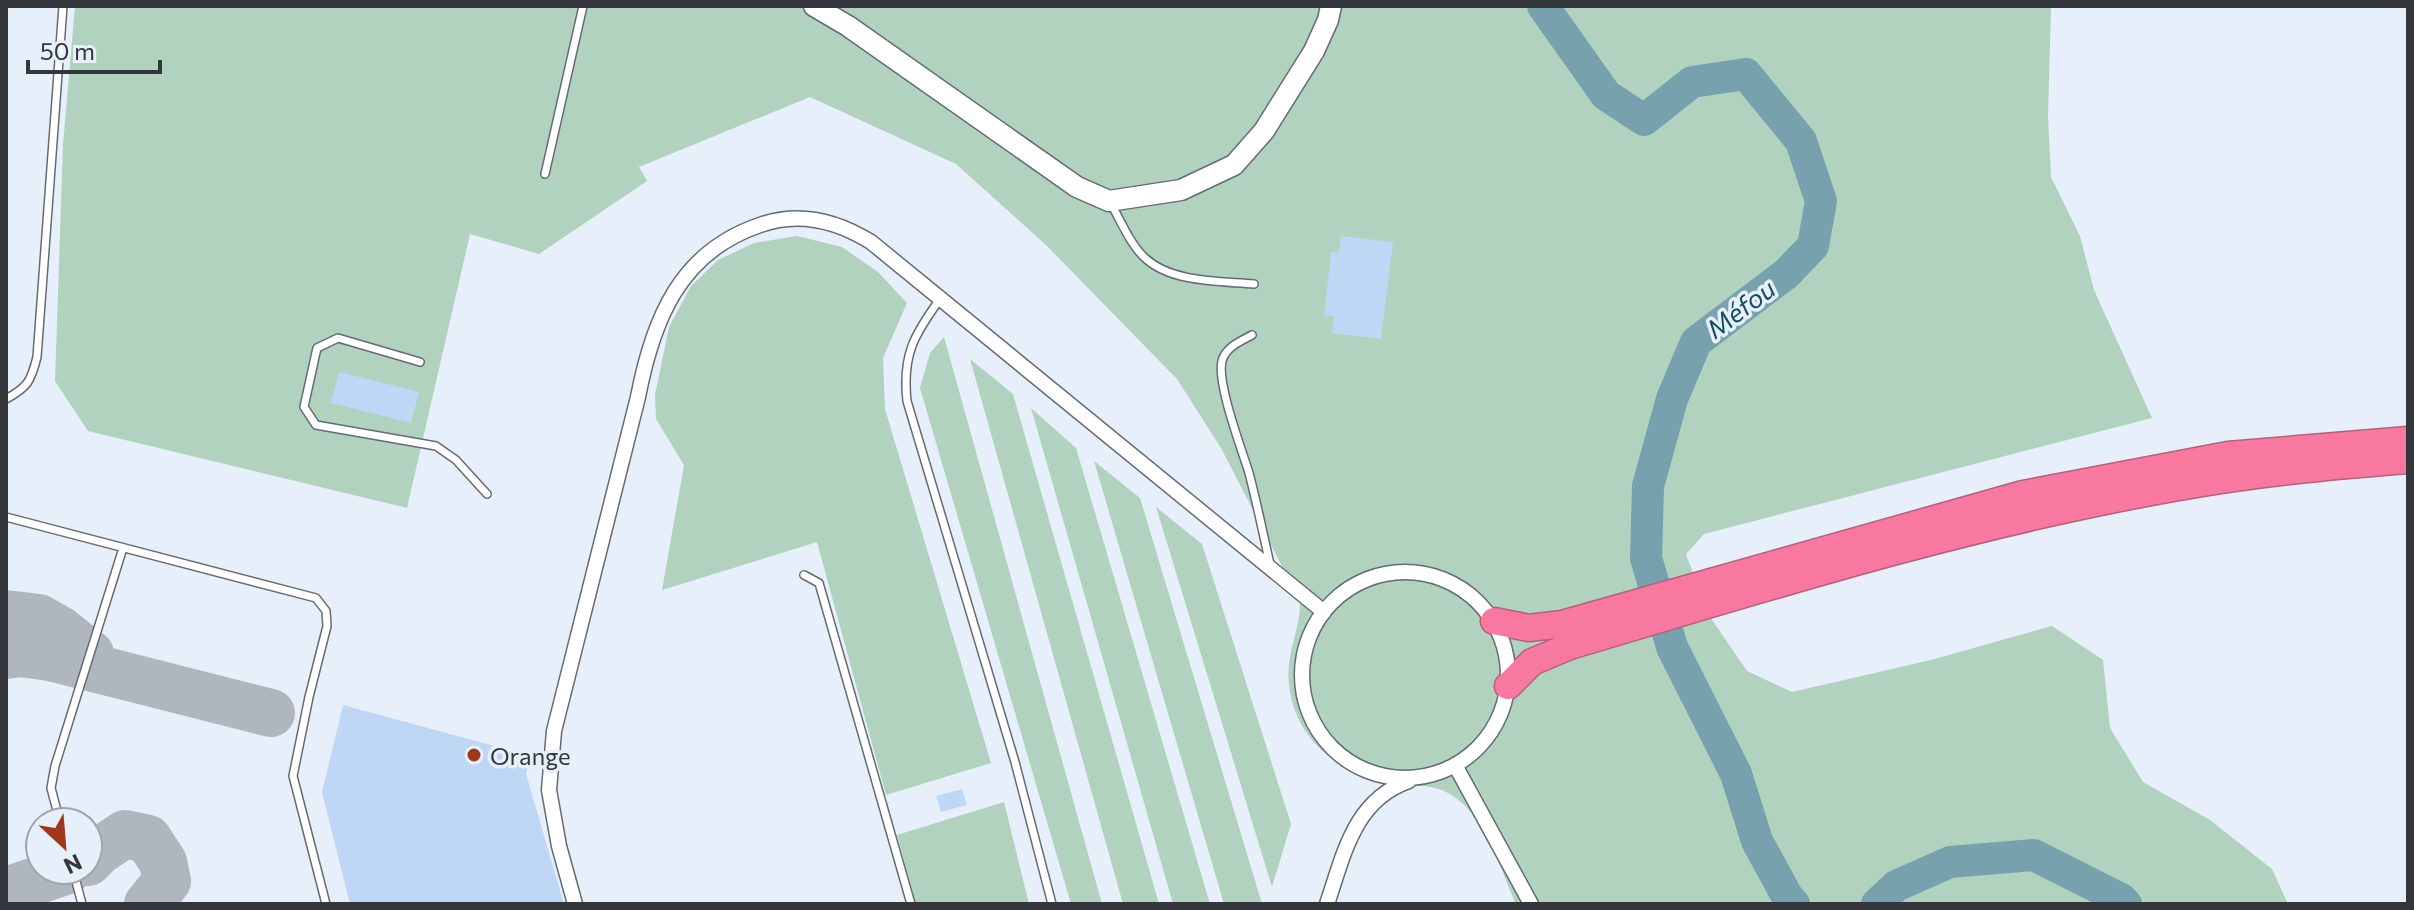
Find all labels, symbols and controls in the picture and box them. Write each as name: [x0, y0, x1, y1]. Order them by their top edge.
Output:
scale bar: [28, 24, 160, 74]
text: 50 m: [40, 36, 95, 65]
water label: Méfou: [1700, 272, 1780, 344]
place label: Orange: [490, 741, 571, 770]
marker: Orange: [465, 746, 483, 764]
north arrow: [24, 806, 104, 886]
text: N: [60, 849, 86, 880]

